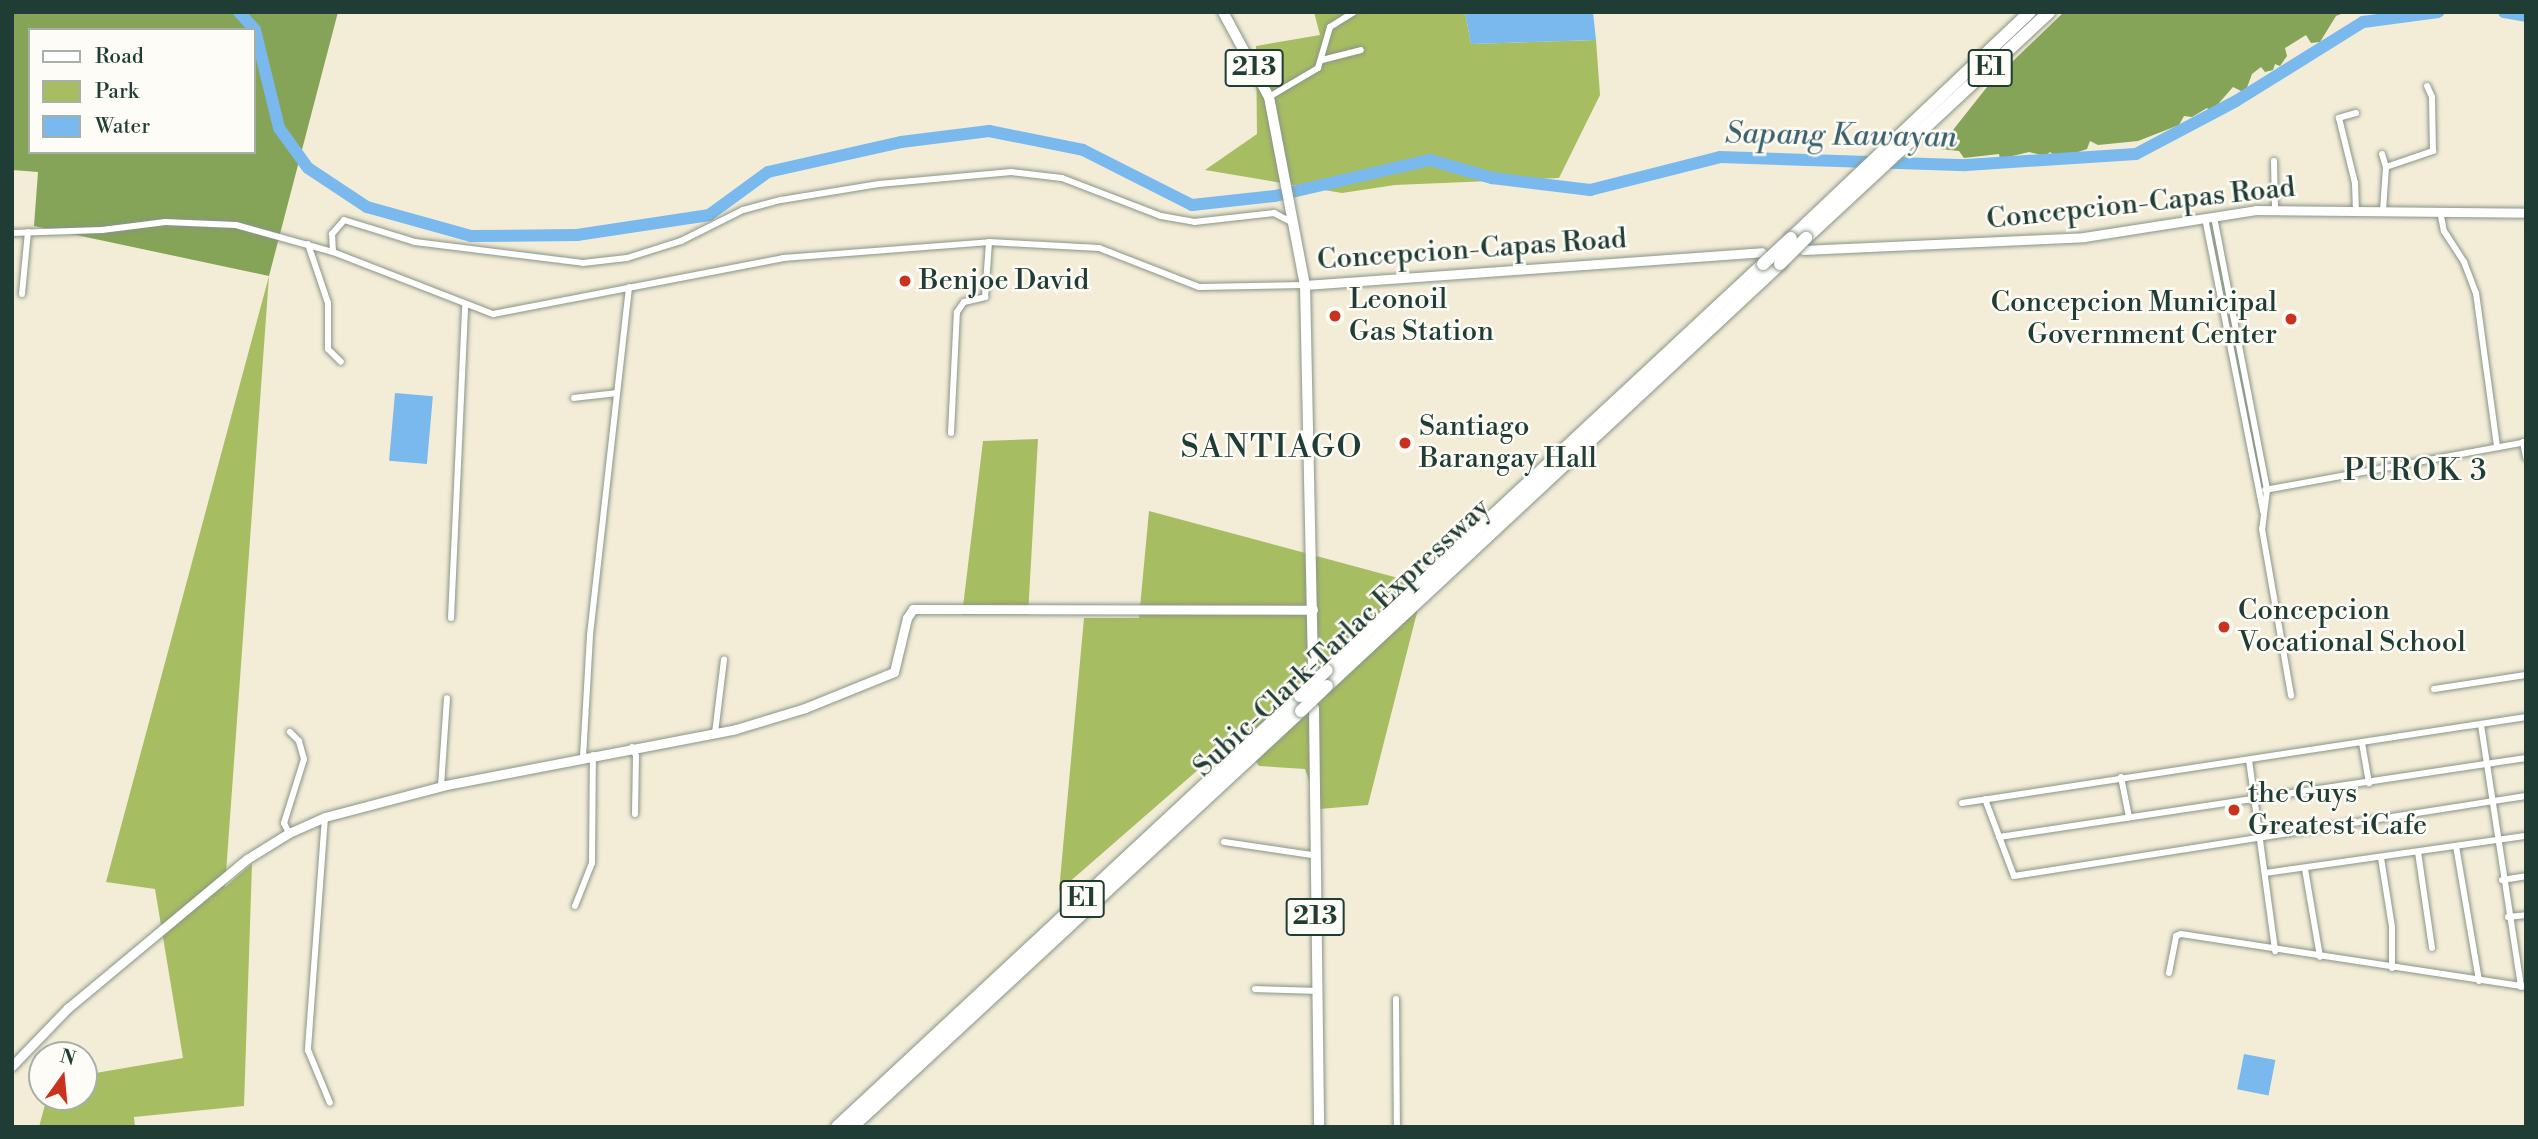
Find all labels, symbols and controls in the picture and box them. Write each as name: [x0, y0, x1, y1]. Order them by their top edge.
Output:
legend: [28, 28, 256, 154]
text: Road: [95, 44, 144, 70]
road number: 213: [1224, 45, 1284, 90]
road number: E1: [1967, 45, 2013, 90]
text: Park: [95, 79, 139, 105]
text: Water: [95, 114, 150, 140]
water label: Sapang Kawayan: [1725, 116, 1957, 156]
street label: Concepcion-Capas Road: [1985, 171, 2297, 237]
street label: Concepcion-Capas Road: [1316, 222, 1628, 278]
place label: Benjoe David: [919, 264, 1089, 298]
marker: Benjoe David: [897, 273, 913, 289]
place label: Leonoil Gas Station: [1349, 283, 1494, 349]
place label: Concepcion Municipal Government Center: [1991, 286, 2277, 352]
marker: Leonoil Gas Station: [1327, 308, 1343, 324]
marker: Concepcion Municipal Government Center: [2283, 311, 2299, 327]
place label: Santiago Barangay Hall: [1419, 410, 1597, 476]
district label: SANTIAGO: [1181, 428, 1363, 466]
marker: Santiago Barangay Hall: [1397, 435, 1413, 451]
district label: PUROK 3: [2344, 453, 2488, 489]
street label: Subic-Clark-Tarlac Expressway: [1187, 492, 1497, 784]
place label: Concepcion Vocational School: [2238, 594, 2466, 660]
marker: Concepcion Vocational School: [2216, 619, 2232, 635]
place label: the Guys Greatest iCafe: [2248, 777, 2427, 843]
marker: the Guys Greatest iCafe: [2226, 802, 2242, 818]
road number: E1: [1059, 876, 1105, 922]
road number: 213: [1285, 894, 1345, 940]
north arrow: [28, 1041, 98, 1111]
text: N: [58, 1044, 78, 1071]

